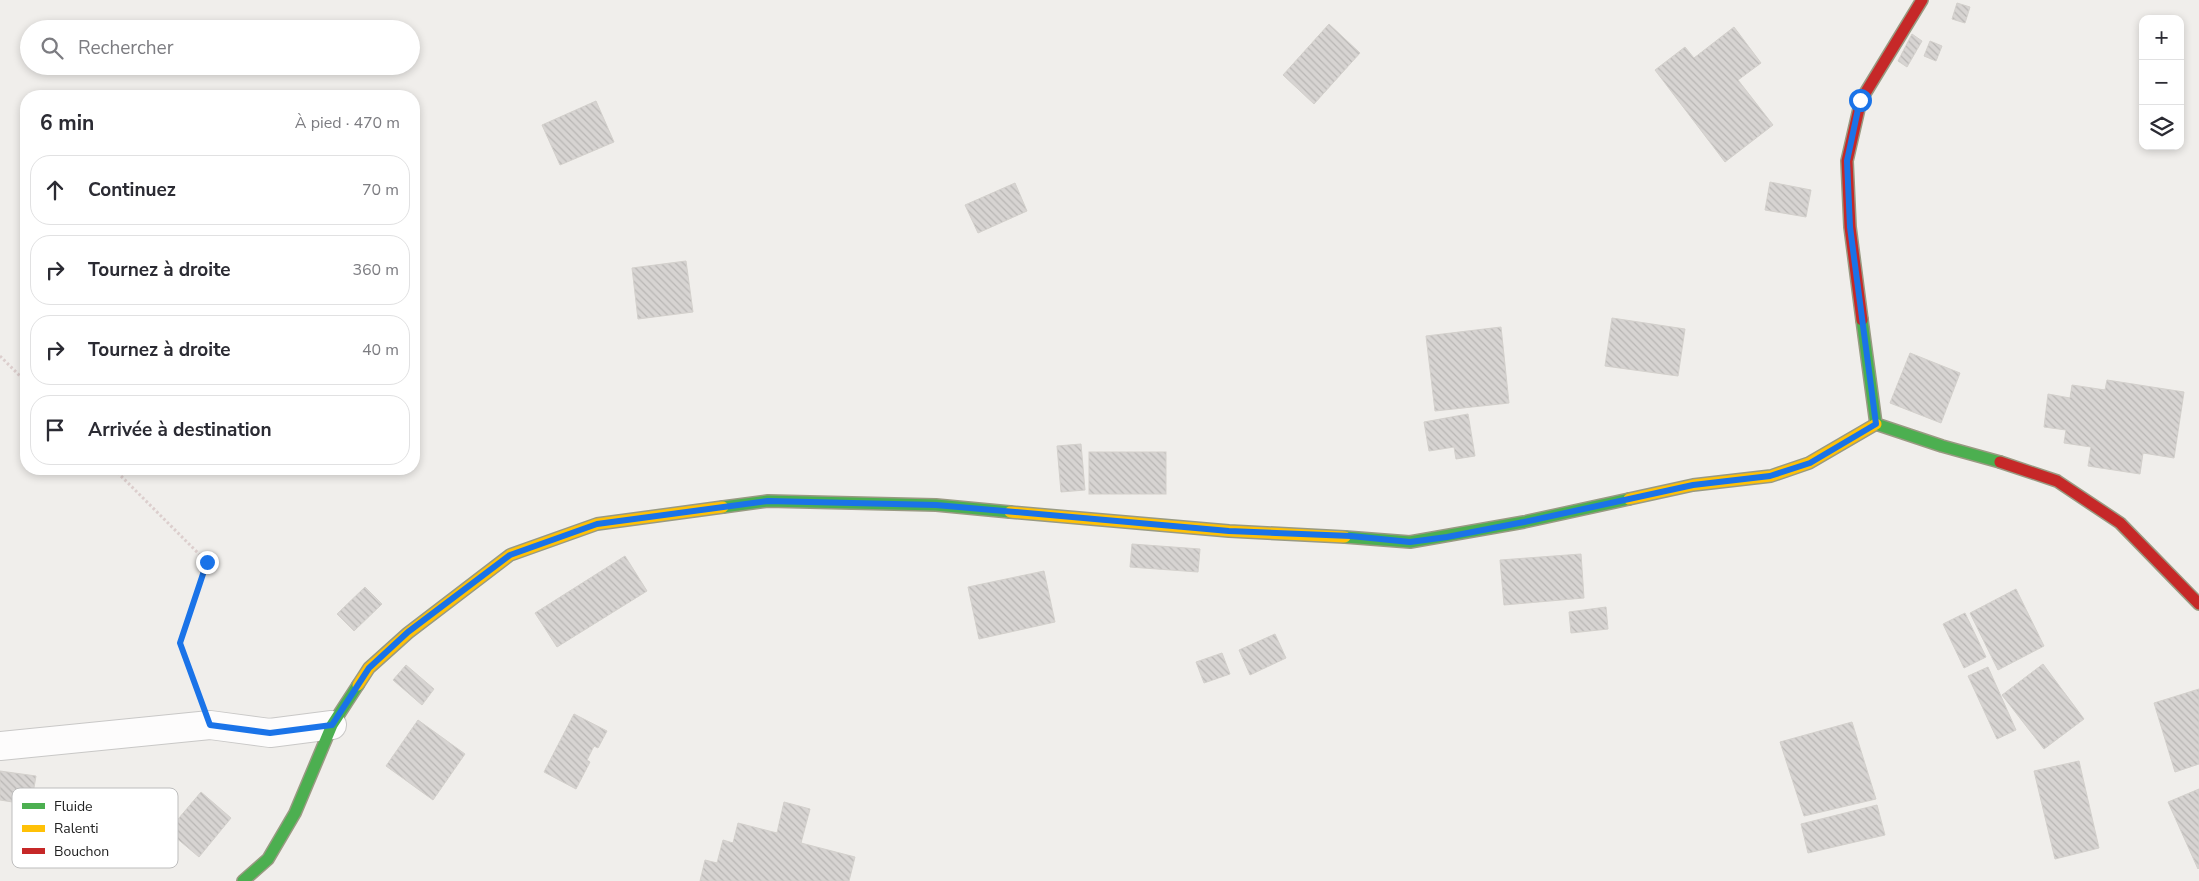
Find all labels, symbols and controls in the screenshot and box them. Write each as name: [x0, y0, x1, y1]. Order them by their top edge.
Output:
map controls: [2139, 15, 2184, 150]
button: +: [2139, 15, 2184, 60]
search box: [20, 20, 420, 75]
icon: search: [38, 34, 66, 62]
text: Rechercher: [78, 35, 173, 61]
button: −: [2139, 60, 2184, 105]
route start: [1849, 89, 1872, 112]
button: layers: [2139, 105, 2184, 150]
text: 6 min: [40, 109, 94, 137]
text: À pied · 470 m: [295, 112, 400, 134]
icon: ahead: [41, 176, 69, 204]
text: Continuez: [88, 177, 176, 203]
text: 70 m: [362, 179, 399, 201]
icon: right: [41, 256, 69, 284]
text: Tournez à droite: [88, 257, 231, 283]
text: 360 m: [352, 259, 399, 281]
icon: right: [41, 336, 69, 364]
text: Tournez à droite: [88, 337, 231, 363]
text: 40 m: [362, 339, 399, 361]
icon: arrive: [41, 416, 69, 444]
text: Arrivée à destination: [88, 417, 272, 443]
route end: [196, 551, 219, 574]
legend: [12, 788, 178, 868]
text: Fluide: [54, 797, 93, 816]
text: Ralenti: [54, 819, 98, 838]
text: Bouchon: [54, 842, 109, 861]

